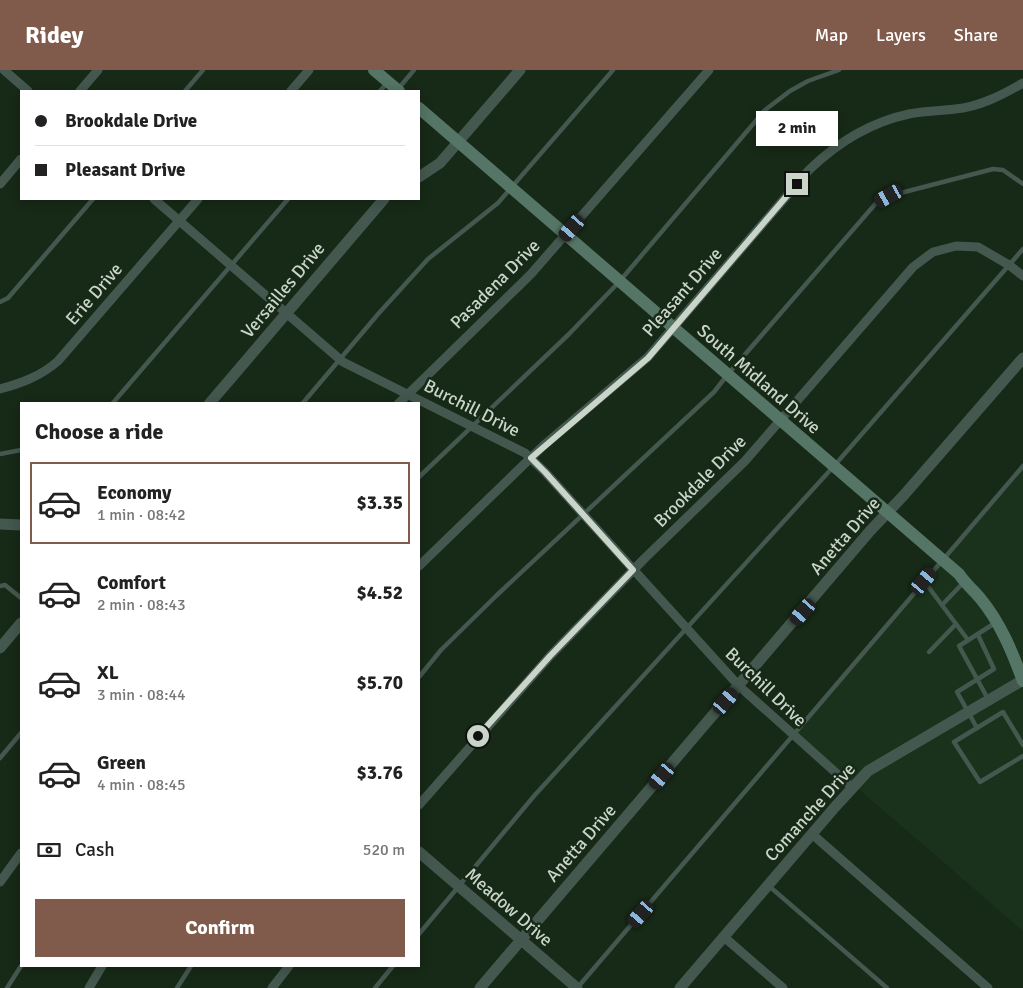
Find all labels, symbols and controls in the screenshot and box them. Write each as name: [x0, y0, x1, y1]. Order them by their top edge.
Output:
text: Ridey: [25, 20, 84, 50]
text: Map: [815, 24, 848, 46]
text: Layers: [876, 24, 926, 46]
text: Share: [954, 24, 998, 46]
text: Brookdale Drive: [65, 109, 197, 133]
callout: 2 min: [756, 112, 838, 146]
text: 2 min: [778, 118, 816, 138]
text: Pleasant Drive: [65, 158, 185, 182]
route end: [786, 173, 808, 195]
car: [872, 182, 905, 210]
car: [556, 212, 587, 244]
street label: Pasadena Drive: [446, 235, 544, 333]
street label: Versailles Drive: [237, 238, 329, 342]
street label: Pleasant Drive: [637, 243, 727, 341]
street label: Erie Drive: [61, 258, 127, 330]
street label: South Midland Drive: [693, 319, 825, 439]
street label: Burchill Drive: [420, 374, 524, 442]
text: Choose a ride: [35, 418, 163, 445]
street label: Brookdale Drive: [649, 430, 751, 532]
icon: car: [37, 481, 82, 526]
text: Economy: [97, 481, 171, 505]
text: $3.35: [357, 491, 403, 515]
street label: Anetta Drive: [805, 493, 885, 579]
text: 1 min · 08:42: [97, 505, 186, 525]
car: [908, 565, 939, 597]
icon: car: [37, 571, 82, 616]
text: Comfort: [97, 571, 166, 595]
text: $4.52: [357, 581, 403, 605]
text: 2 min · 08:43: [97, 595, 186, 615]
car: [787, 596, 818, 628]
street label: Burchill Drive: [721, 643, 811, 731]
icon: car: [37, 661, 82, 706]
text: XL: [97, 661, 119, 685]
text: $5.70: [357, 671, 403, 695]
text: 3 min · 08:44: [97, 685, 186, 705]
car: [710, 685, 741, 717]
route start: [467, 725, 489, 747]
icon: car: [37, 751, 82, 796]
text: Green: [97, 751, 146, 775]
street label: Comanche Drive: [760, 758, 860, 866]
car: [646, 760, 677, 792]
text: $3.76: [357, 761, 403, 785]
text: 4 min · 08:45: [97, 775, 186, 795]
street label: Anetta Drive: [541, 800, 621, 886]
icon: cash: [35, 836, 63, 864]
text: Cash: [75, 838, 115, 862]
text: 520 m: [363, 840, 405, 860]
street label: Meadow Drive: [461, 863, 557, 951]
car: [625, 898, 656, 930]
button: Confirm: [35, 899, 405, 957]

